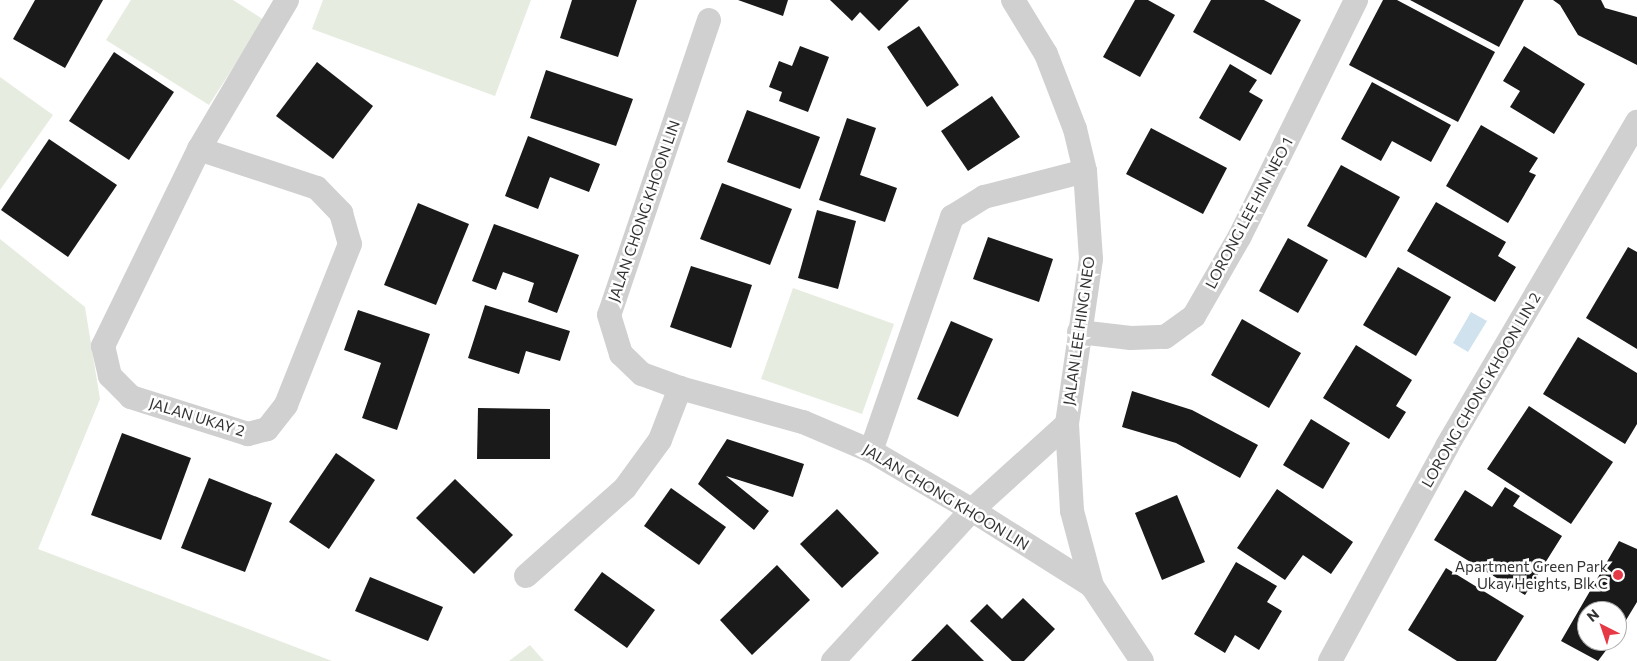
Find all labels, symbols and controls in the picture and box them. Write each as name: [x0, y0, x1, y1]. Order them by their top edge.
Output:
street label: JALAN CHONG KHOON LIN: [604, 118, 684, 304]
street label: LORONG LEE HIN NEO 1: [1202, 134, 1296, 292]
street label: JALAN LEE HING NEO: [1060, 255, 1098, 407]
street label: LORONG CHONG KHOON LIN 2: [1418, 289, 1544, 491]
street label: JALAN UKAY 2: [147, 394, 247, 440]
street label: JALAN CHONG KHOON LIN: [860, 440, 1032, 554]
place label: Apartment Green Park Ukay Heights, Blk C: [1455, 557, 1608, 592]
marker: Apartment Green Park Ukay Heights, Blk C: [1612, 569, 1624, 581]
north arrow: [1577, 601, 1627, 651]
text: N: [1583, 605, 1602, 625]

